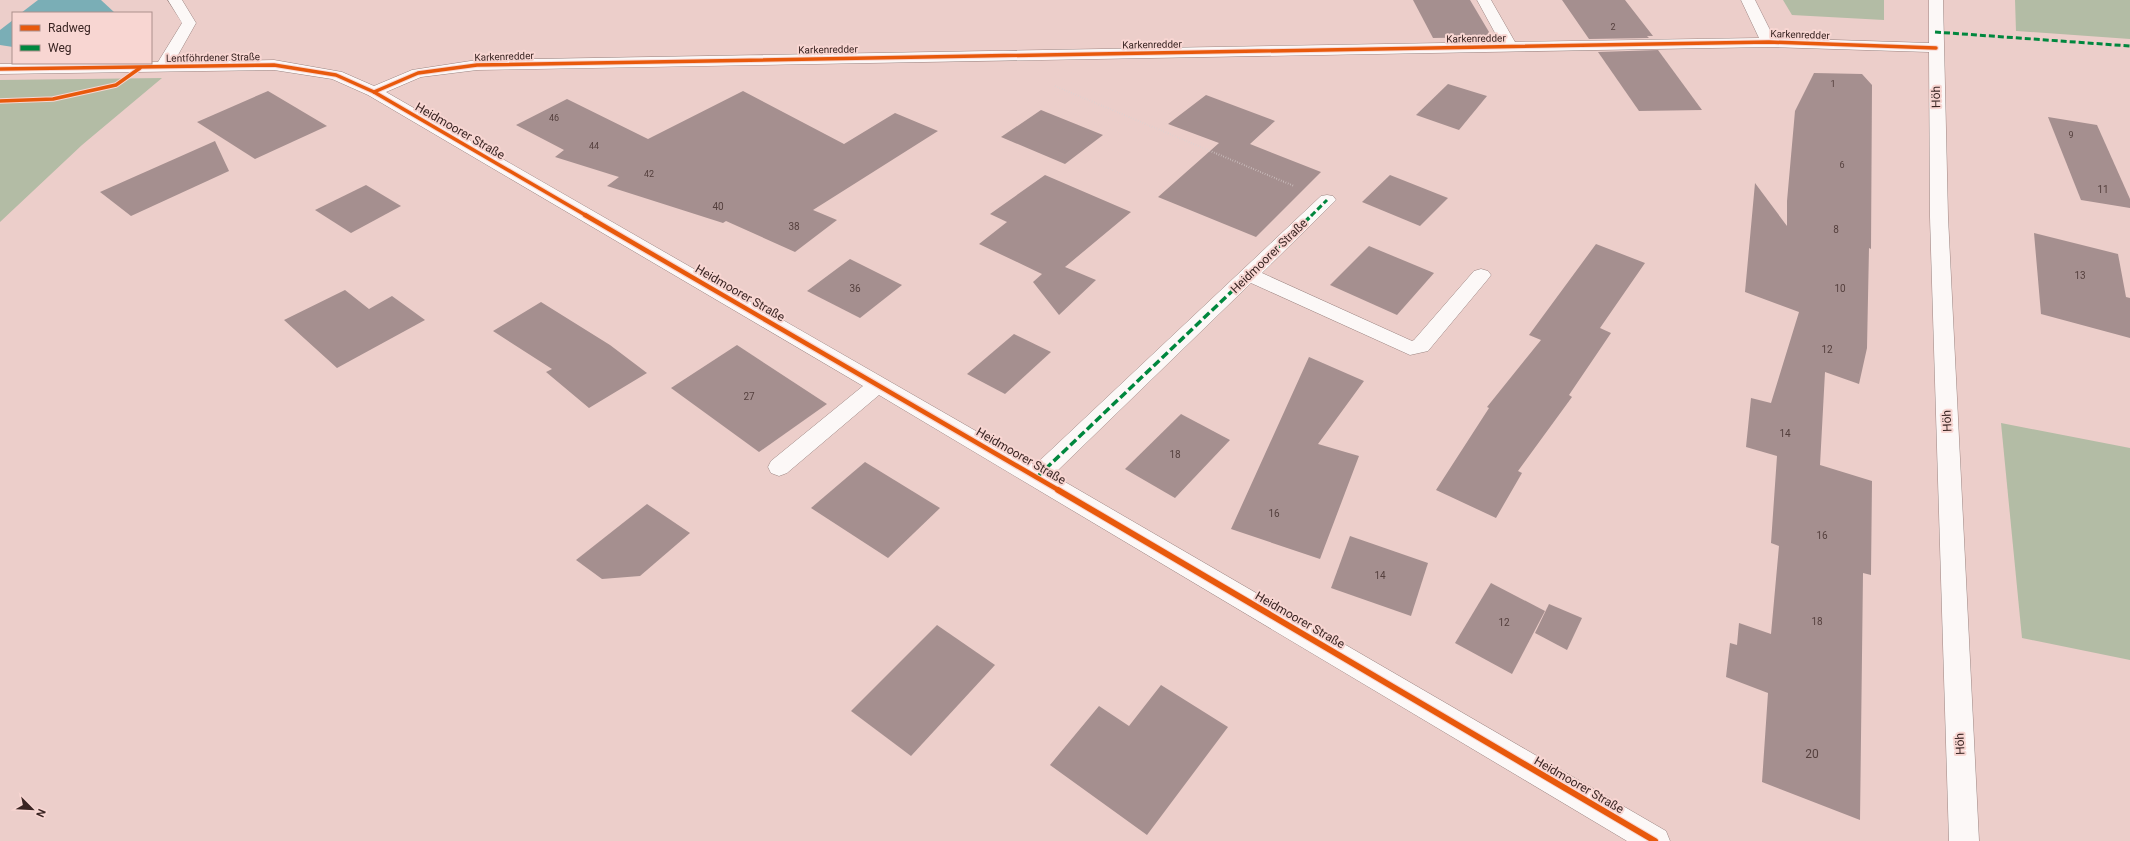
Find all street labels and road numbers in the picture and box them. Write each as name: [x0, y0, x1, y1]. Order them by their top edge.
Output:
street label: Karkenredder: [1770, 28, 1831, 41]
street label: Karkenredder: [1446, 32, 1506, 45]
street label: Karkenredder: [1122, 38, 1182, 51]
street label: Karkenredder: [798, 43, 858, 56]
street label: Karkenredder: [474, 50, 535, 63]
street label: Lentföhrdener Straße: [166, 51, 260, 64]
street label: Höh: [1929, 86, 1943, 108]
street label: Heidmoorer Straße: [413, 100, 507, 162]
street label: Heidmoorer Straße: [1228, 216, 1310, 296]
street label: Heidmoorer Straße: [693, 262, 787, 324]
street label: Höh: [1940, 410, 1954, 432]
street label: Heidmoorer Straße: [974, 425, 1068, 487]
street label: Heidmoorer Straße: [1253, 589, 1347, 651]
street label: Höh: [1953, 733, 1967, 755]
street label: Heidmoorer Straße: [1532, 754, 1626, 816]

